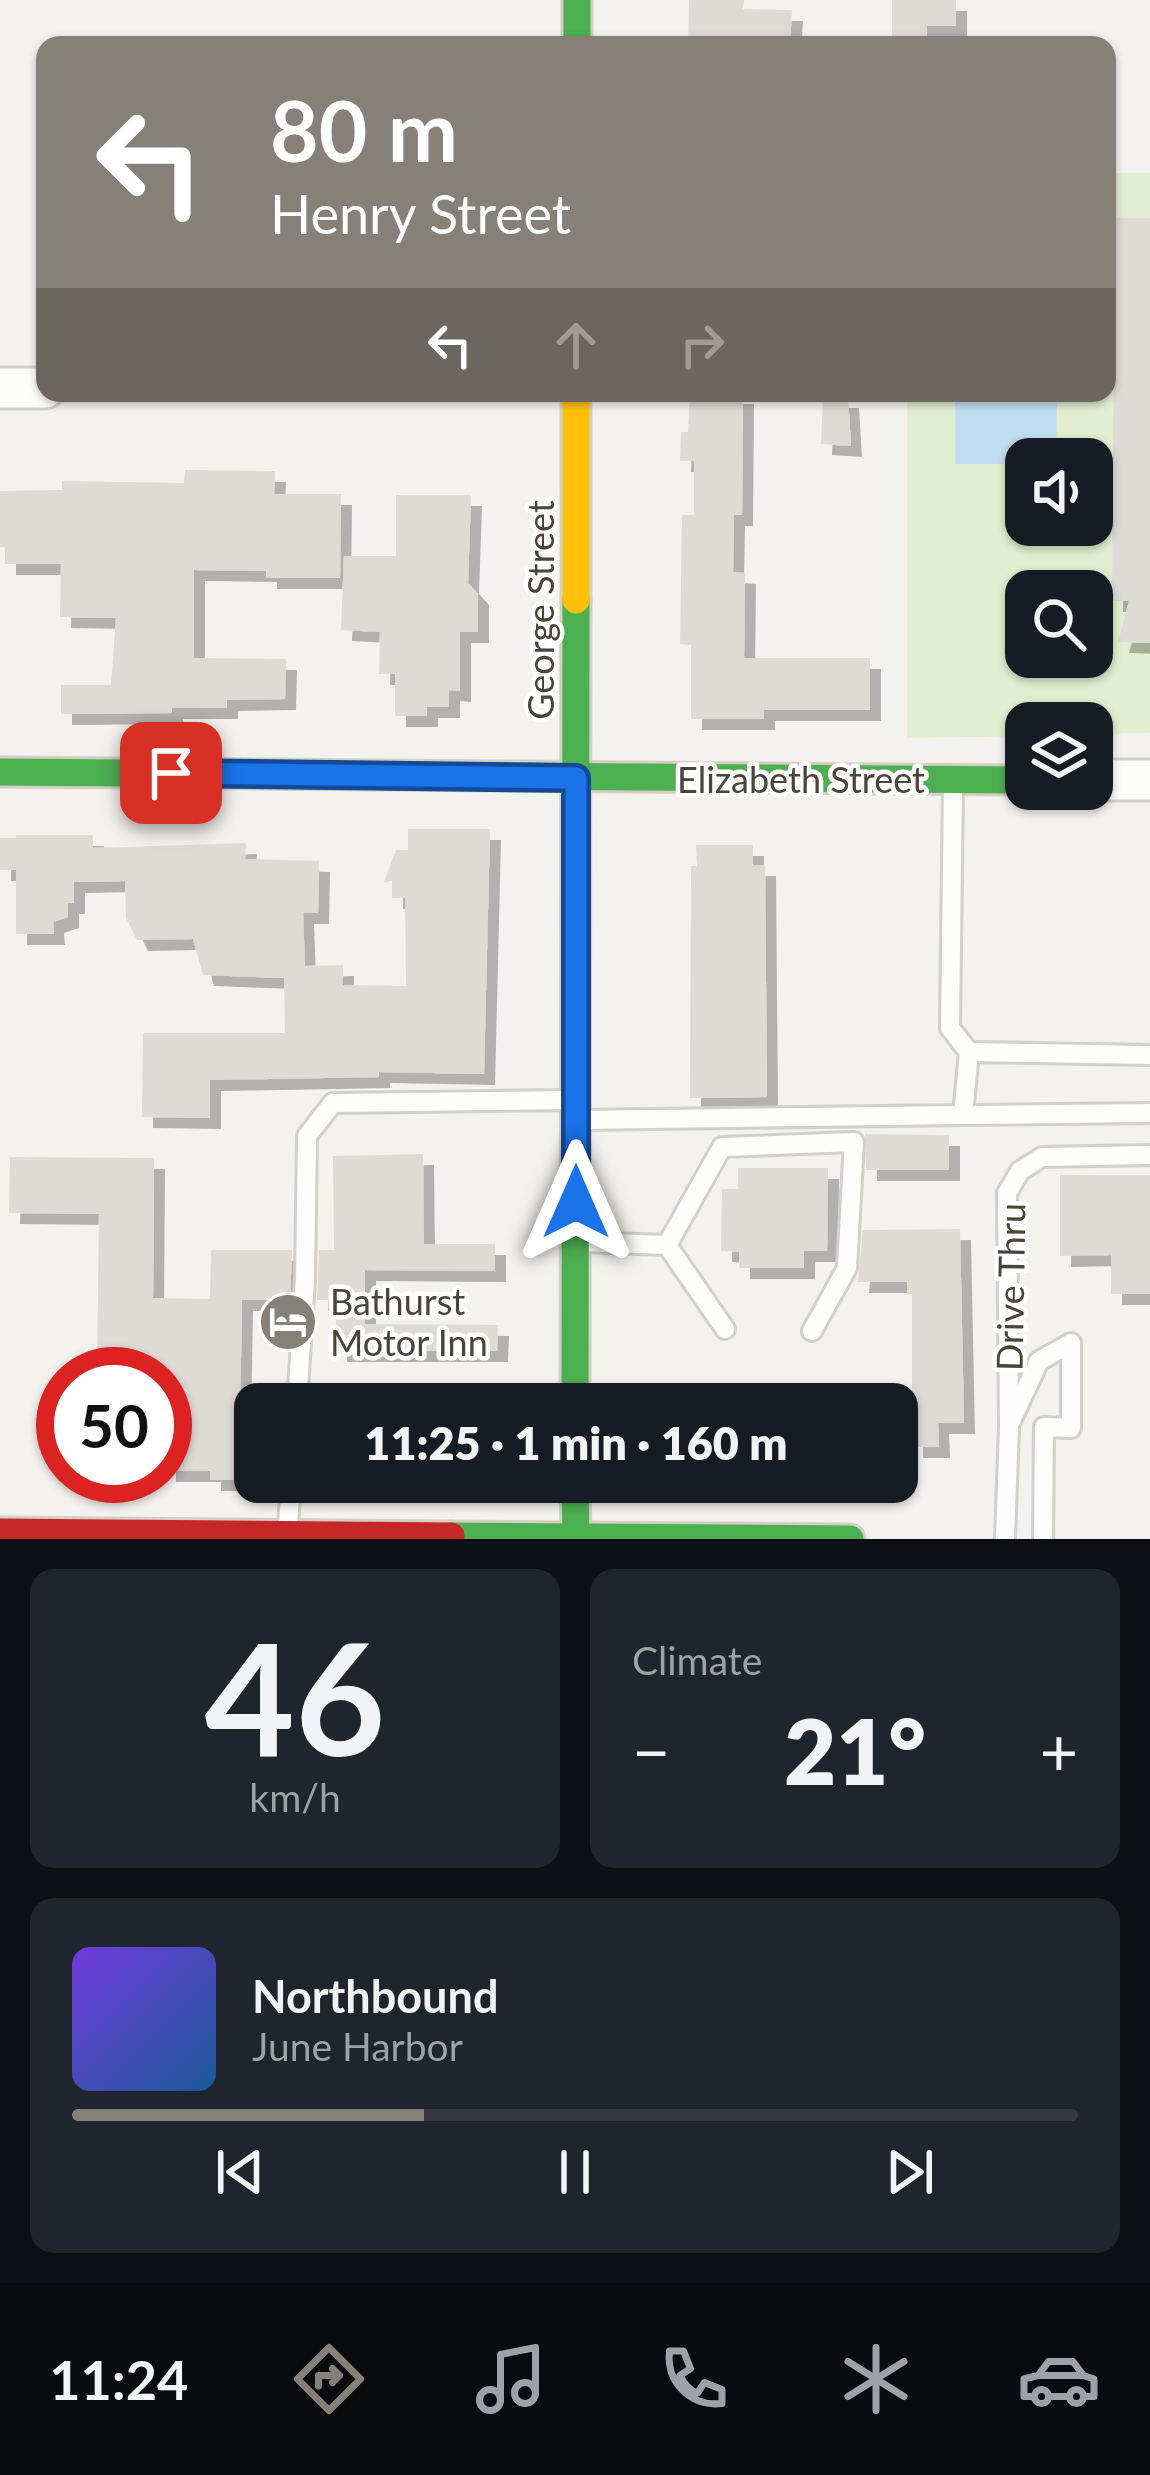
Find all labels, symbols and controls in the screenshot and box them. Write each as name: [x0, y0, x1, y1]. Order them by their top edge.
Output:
text: 80 m: [270, 79, 458, 180]
icon: left: [72, 84, 228, 240]
text: Henry Street: [270, 181, 571, 246]
icon: left: [417, 312, 483, 378]
icon: ahead: [543, 312, 609, 378]
icon: right: [669, 312, 735, 378]
map controls: [1005, 438, 1113, 810]
button: sound: [1005, 438, 1113, 546]
street label: George Street: [518, 500, 562, 720]
button: search: [1005, 570, 1113, 678]
button: layers: [1005, 702, 1113, 810]
pin: [120, 722, 222, 824]
icon: arrive: [138, 740, 204, 806]
street label: Elizabeth Street: [677, 757, 925, 801]
position arrow: [513, 1139, 639, 1265]
street label: Drive Thru: [987, 1203, 1033, 1371]
place label: Bathurst Motor Inn: [330, 1279, 488, 1364]
hotel icon: Bathurst Motor Inn: [257, 1291, 319, 1353]
speed limit sign: 50: [36, 1347, 192, 1503]
text: 11:25 · 1 min · 160 m: [364, 1416, 788, 1470]
text: 46: [205, 1602, 385, 1789]
text: Climate: [632, 1637, 762, 1683]
text: 21°: [784, 1696, 926, 1804]
text: −: [632, 1711, 670, 1790]
text: +: [1040, 1711, 1078, 1790]
text: km/h: [249, 1774, 341, 1820]
text: Northbound: [252, 1969, 498, 2023]
text: June Harbor: [252, 2023, 463, 2069]
icon: previous: [207, 2139, 273, 2205]
icon: pause: [542, 2139, 608, 2205]
icon: next: [877, 2139, 943, 2205]
icon: directions: [287, 2337, 371, 2421]
icon: music: [469, 2337, 553, 2421]
icon: phone: [652, 2337, 736, 2421]
icon: climate: [834, 2337, 918, 2421]
icon: car: [1017, 2337, 1101, 2421]
text: 11:24: [49, 2347, 188, 2412]

